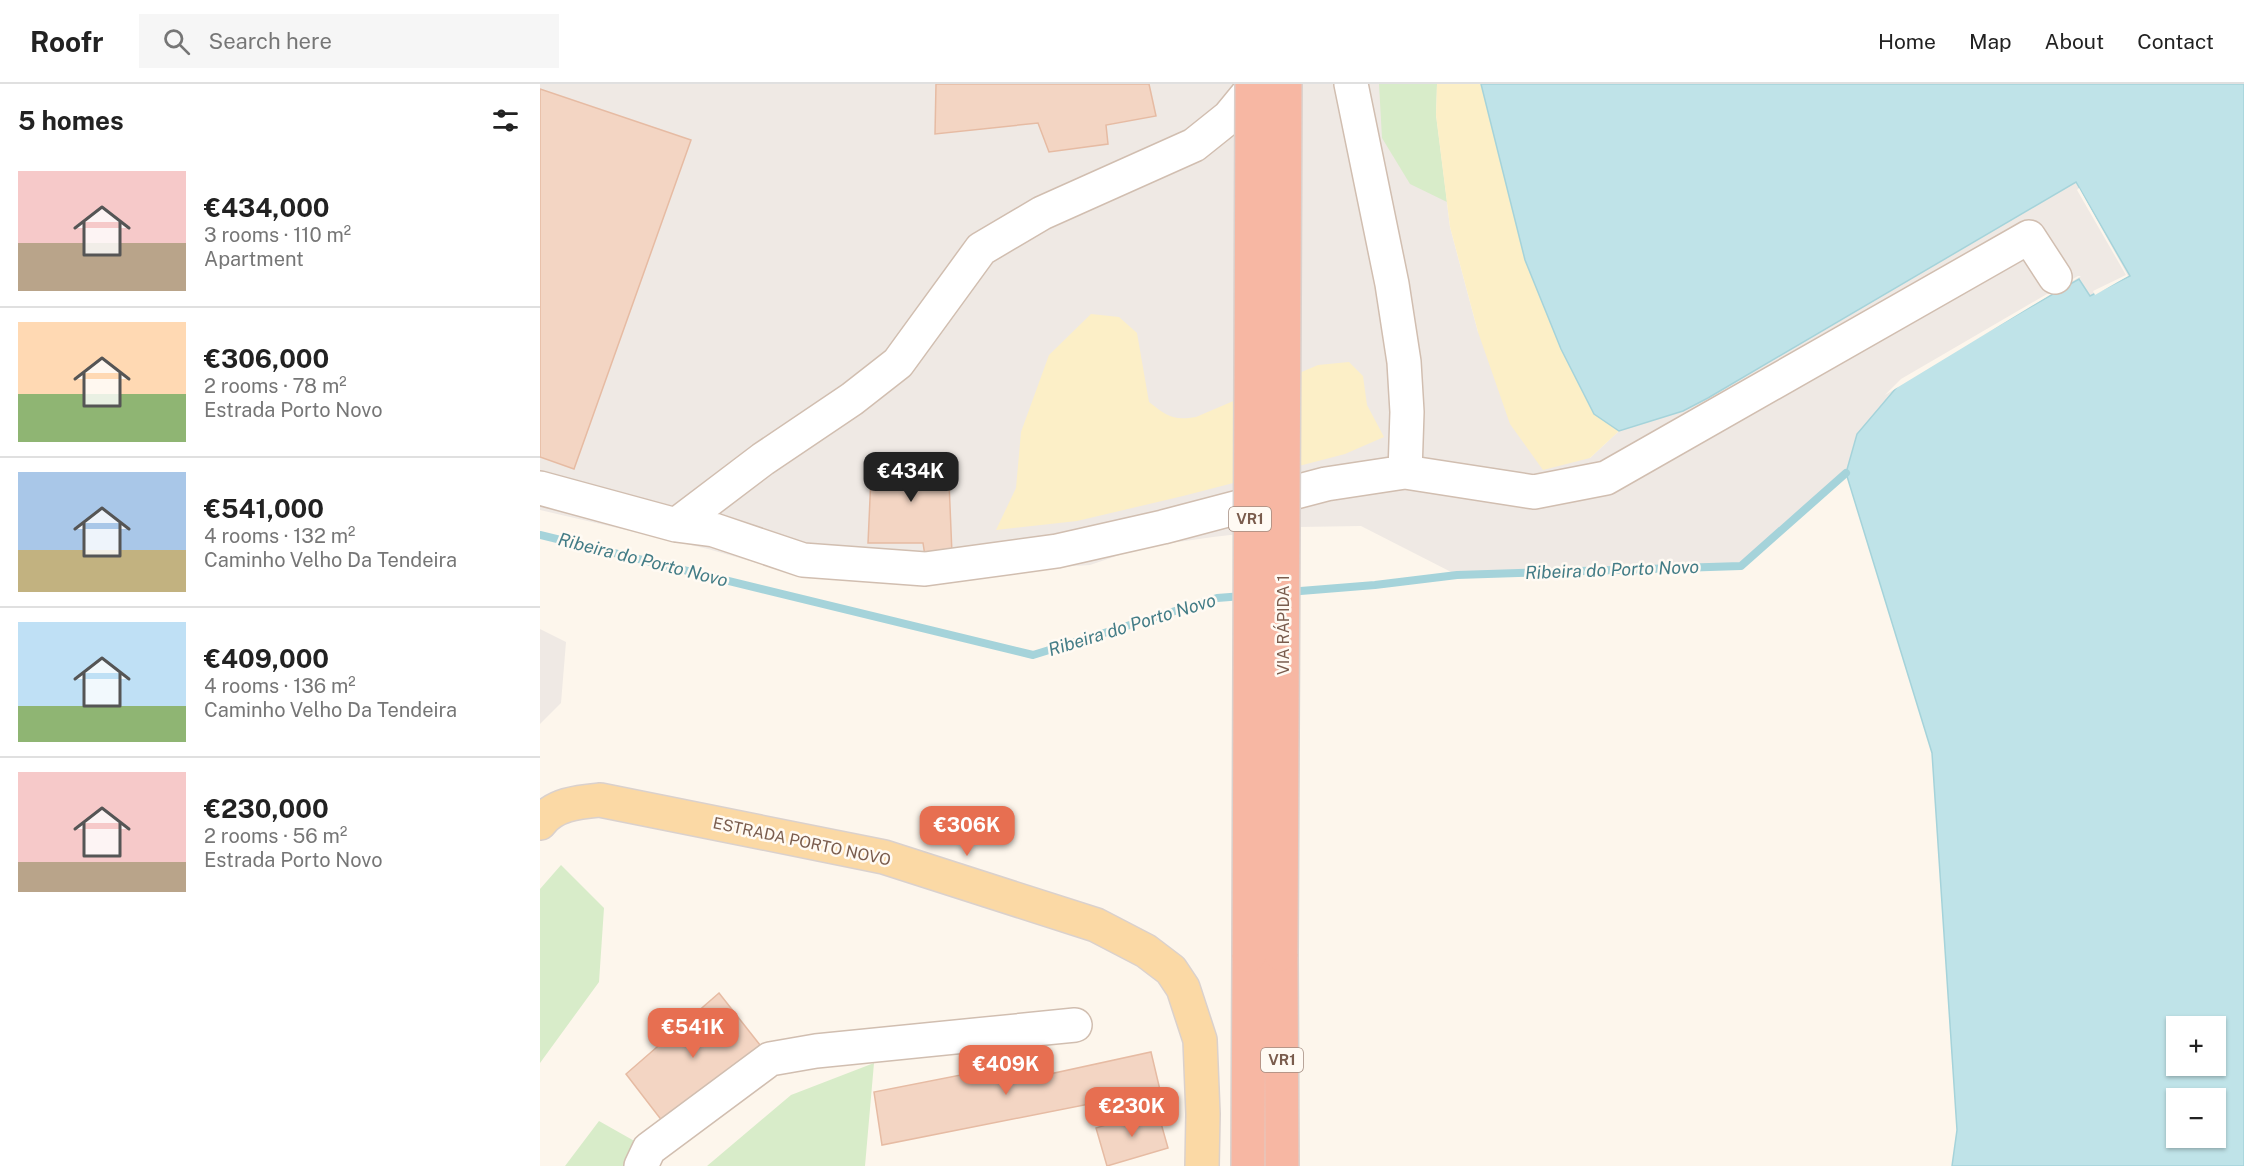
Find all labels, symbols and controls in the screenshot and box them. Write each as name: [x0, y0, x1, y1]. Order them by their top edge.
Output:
search box: [139, 14, 559, 68]
text: Roofr: [30, 25, 103, 58]
icon: search: [160, 25, 193, 58]
text: Search here: [208, 28, 332, 54]
text: Home: [1878, 29, 1936, 54]
text: Map: [1969, 29, 2012, 54]
text: About: [2045, 29, 2104, 54]
text: Contact: [2137, 29, 2214, 54]
icon: filters: [489, 104, 522, 137]
text: 5 homes: [18, 105, 124, 136]
text: €434,000: [204, 192, 330, 223]
icon: home: [66, 195, 138, 267]
text: 3 rooms · 110 m²: [204, 223, 351, 247]
text: Apartment: [204, 247, 304, 271]
text: €306,000: [204, 343, 329, 374]
icon: home: [66, 346, 138, 418]
text: 2 rooms · 78 m²: [204, 374, 347, 398]
text: Estrada Porto Novo: [204, 398, 382, 422]
pin: €434K: [869, 452, 953, 503]
text: €434K: [878, 459, 944, 483]
text: €541,000: [204, 493, 324, 524]
icon: home: [66, 496, 138, 568]
road number: VR1: [1229, 507, 1271, 531]
text: 4 rooms · 132 m²: [204, 524, 355, 548]
water label: Ribeira do Porto Novo: [556, 528, 730, 591]
text: Caminho Velho Da Tendeira: [204, 548, 457, 572]
water label: Ribeira do Porto Novo: [1525, 556, 1700, 583]
street label: VIA RÁPIDA 1: [1273, 575, 1293, 675]
water label: Ribeira do Porto Novo: [1046, 589, 1218, 660]
text: €409,000: [204, 643, 329, 674]
icon: home: [66, 646, 138, 718]
text: 4 rooms · 136 m²: [204, 674, 356, 698]
text: Caminho Velho Da Tendeira: [204, 698, 457, 722]
text: €230,000: [204, 793, 329, 824]
icon: home: [66, 796, 138, 868]
pin: €306K: [925, 806, 1009, 857]
street label: ESTRADA PORTO NOVO: [711, 813, 893, 870]
text: €306K: [934, 813, 1000, 837]
text: 2 rooms · 56 m²: [204, 824, 347, 848]
text: Estrada Porto Novo: [204, 848, 382, 872]
pin: €541K: [651, 1008, 735, 1059]
text: €541K: [662, 1015, 724, 1039]
map controls: [2166, 1016, 2226, 1148]
button: +: [2166, 1016, 2226, 1076]
pin: €409K: [964, 1045, 1048, 1096]
road number: VR1: [1261, 1048, 1303, 1072]
text: €409K: [973, 1052, 1039, 1076]
pin: €230K: [1090, 1087, 1174, 1138]
button: −: [2166, 1088, 2226, 1148]
text: €230K: [1099, 1094, 1165, 1118]

